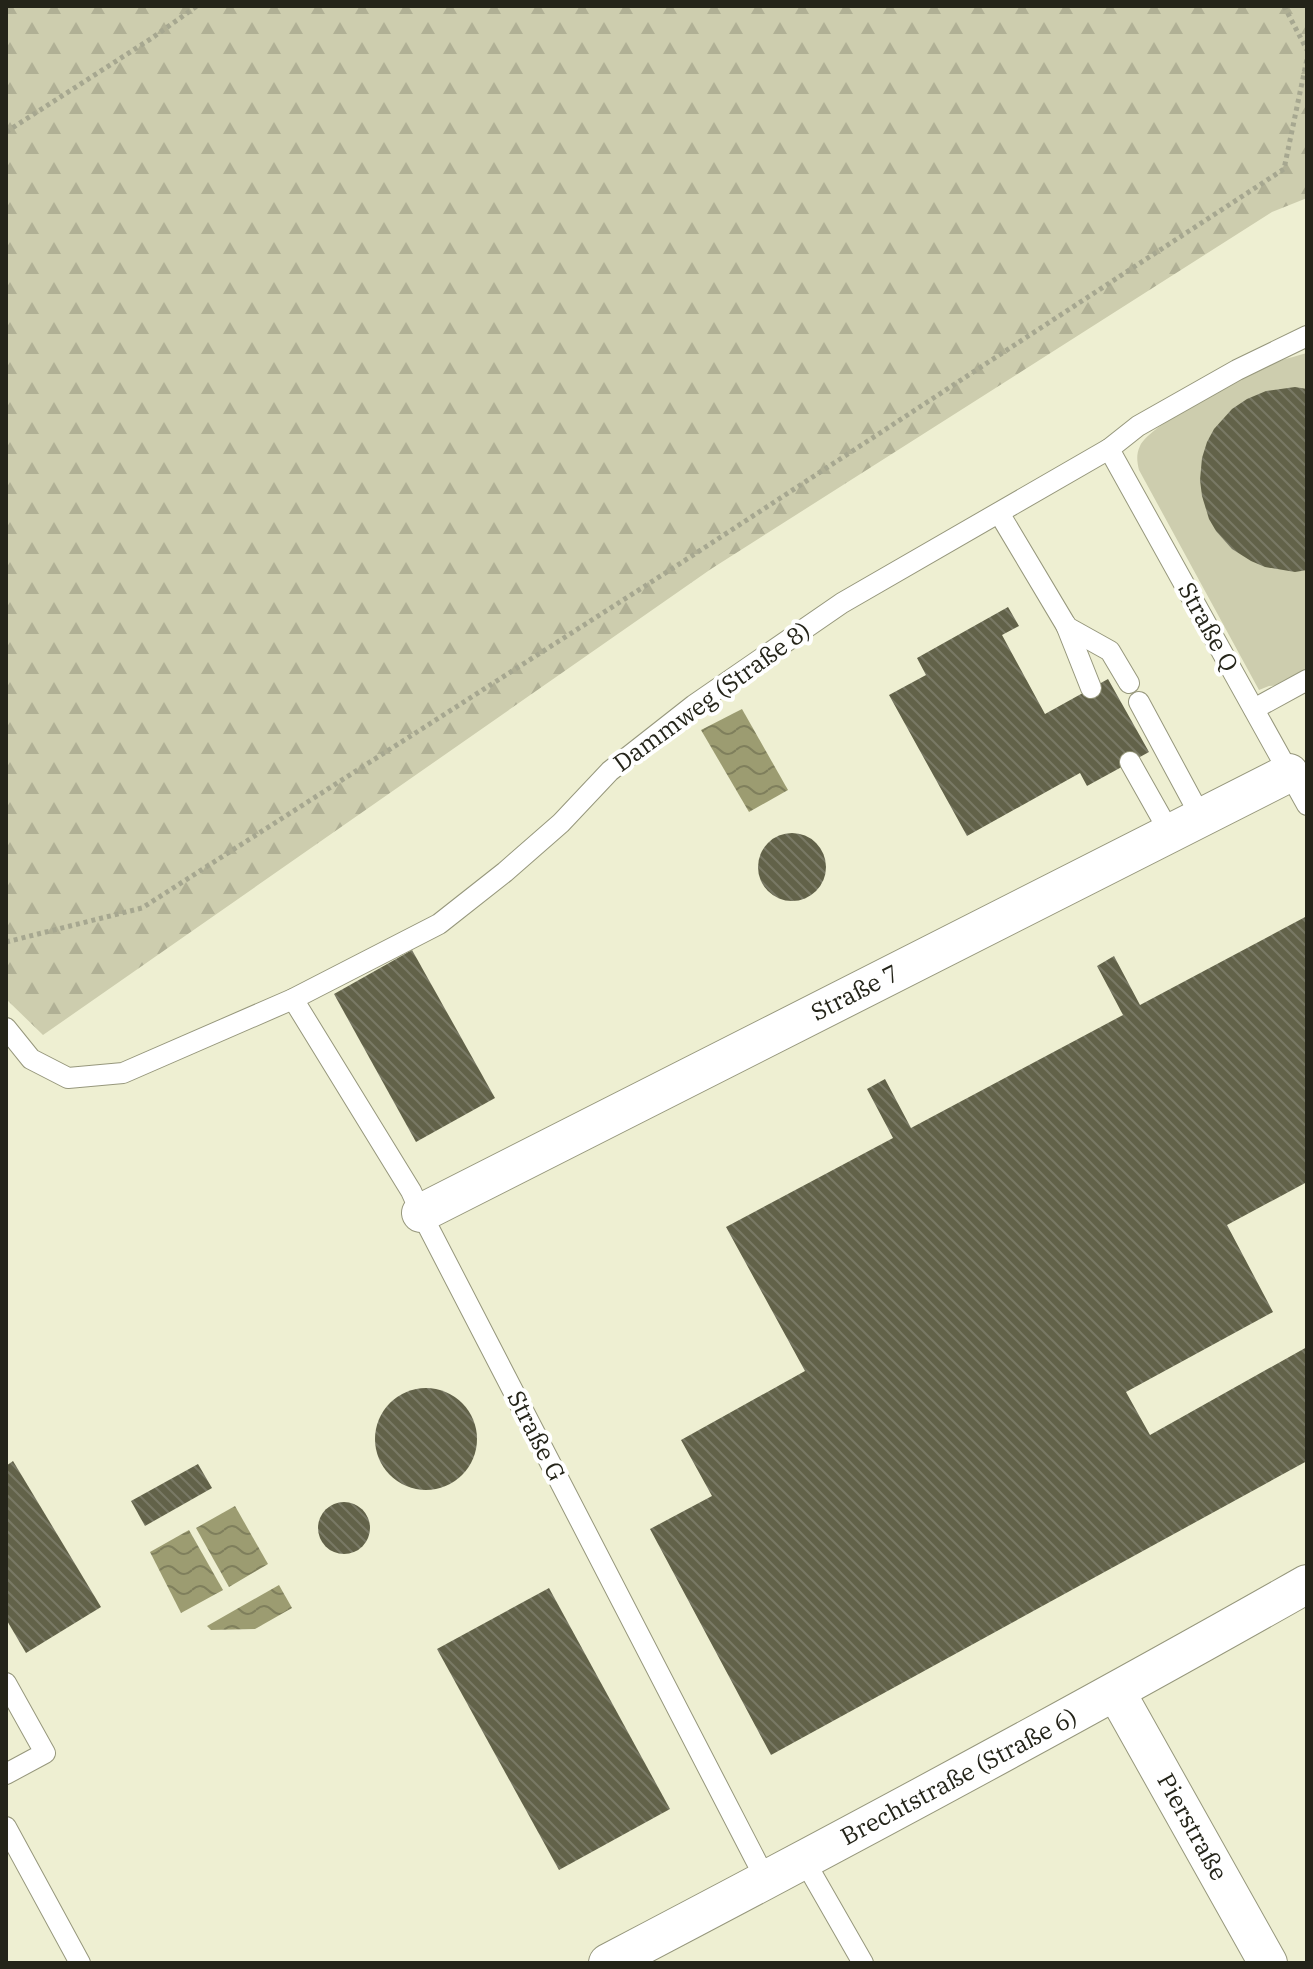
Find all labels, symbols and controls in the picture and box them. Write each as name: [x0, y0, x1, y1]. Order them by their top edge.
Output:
street label: Straße Q: [1171, 576, 1246, 677]
street label: Dammweg (Straße 8): [607, 614, 816, 778]
street label: Straße 7: [805, 956, 904, 1028]
street label: Straße G: [501, 1385, 573, 1486]
street label: Brechtstraße (Straße 6): [835, 1700, 1082, 1852]
street label: Pierstraße: [1150, 1767, 1235, 1886]

